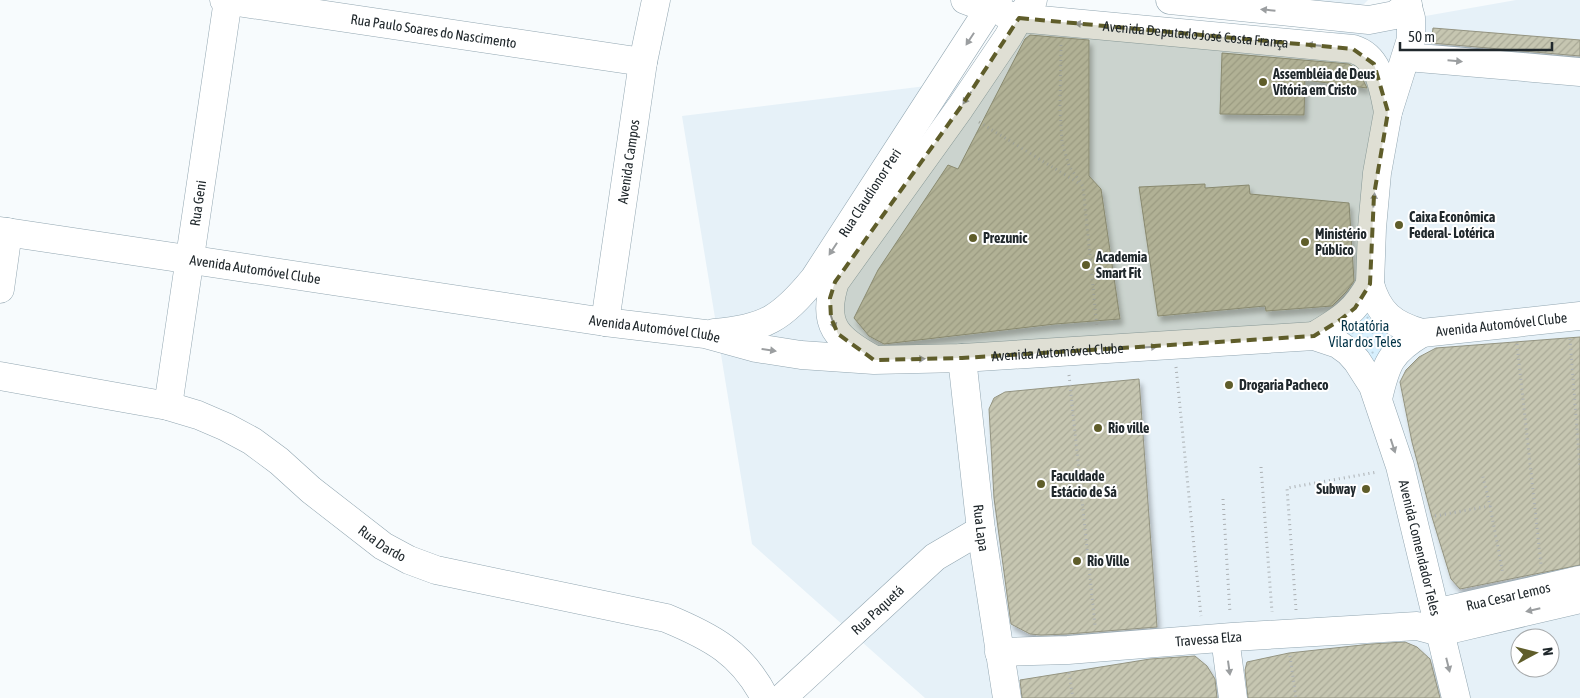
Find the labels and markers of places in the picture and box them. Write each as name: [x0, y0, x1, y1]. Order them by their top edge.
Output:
place label: Assembléia de Deus Vitória em Cristo: [1272, 66, 1375, 98]
marker: Assembléia de Deus Vitória em Cristo: [1257, 76, 1269, 88]
place label: Caixa Econômica Federal- Lotérica: [1409, 209, 1496, 241]
marker: Caixa Econômica Federal- Lotérica: [1393, 219, 1405, 231]
place label: Ministério Público: [1315, 226, 1367, 258]
place label: Prezunic: [983, 230, 1028, 246]
marker: Prezunic: [967, 232, 979, 244]
marker: Ministério Público: [1299, 236, 1311, 248]
place label: Academia Smart Fit: [1095, 249, 1148, 281]
marker: Academia Smart Fit: [1080, 259, 1092, 271]
place label: Drogaria Pacheco: [1239, 377, 1329, 393]
marker: Drogaria Pacheco: [1223, 379, 1235, 391]
place label: Rio ville: [1108, 420, 1149, 436]
marker: Rio ville: [1092, 422, 1104, 434]
place label: Faculdade Estácio de Sá: [1051, 468, 1117, 500]
marker: Faculdade Estácio de Sá: [1035, 478, 1047, 490]
place label: Subway: [1316, 481, 1356, 497]
marker: Subway: [1360, 483, 1372, 495]
place label: Rio Ville: [1087, 553, 1129, 569]
marker: Rio Ville: [1071, 555, 1083, 567]

